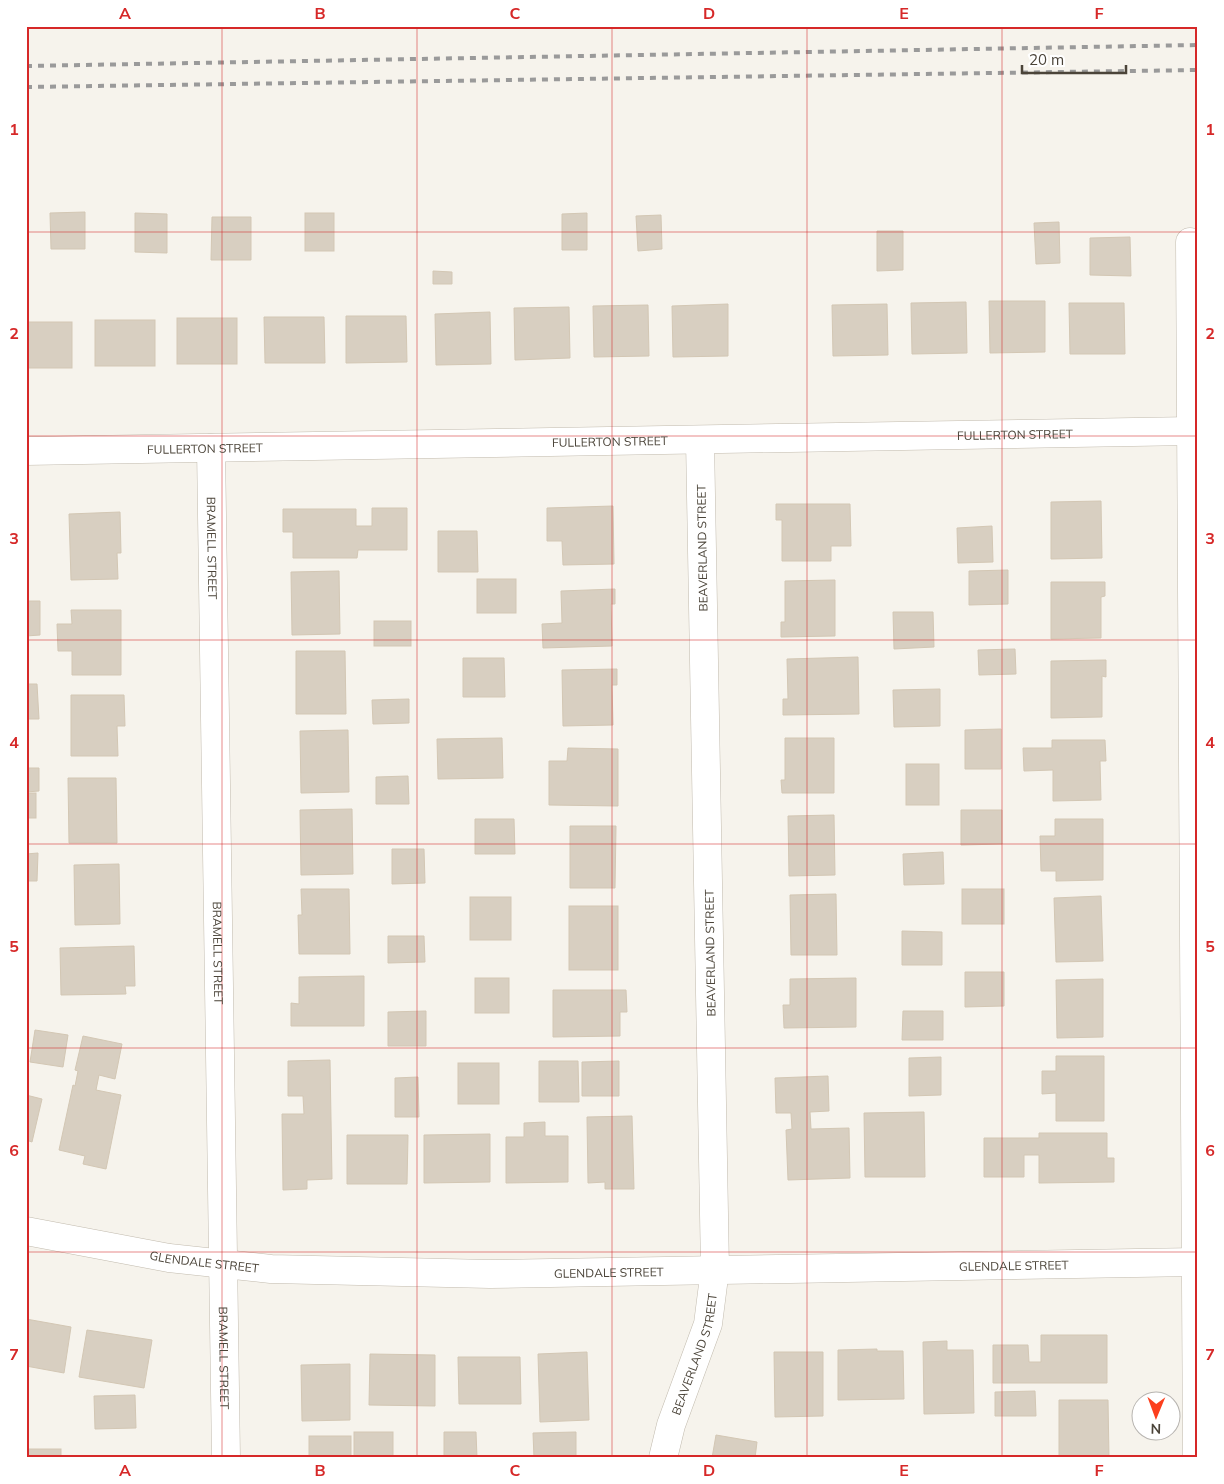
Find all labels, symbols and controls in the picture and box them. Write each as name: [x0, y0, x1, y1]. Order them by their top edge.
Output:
text: A: [119, 3, 131, 23]
text: B: [314, 3, 326, 23]
text: C: [510, 3, 521, 23]
text: D: [703, 3, 715, 23]
text: E: [899, 3, 909, 23]
text: F: [1094, 3, 1104, 23]
scale bar: [1022, 42, 1125, 74]
text: 20 m: [1029, 50, 1064, 69]
text: 1: [9, 119, 19, 139]
text: 1: [1205, 119, 1215, 139]
text: 2: [9, 323, 19, 343]
text: 2: [1205, 323, 1215, 343]
street label: FULLERTON STREET: [957, 426, 1074, 443]
street label: FULLERTON STREET: [552, 432, 669, 449]
street label: FULLERTON STREET: [147, 439, 264, 456]
street label: BEAVERLAND STREET: [693, 484, 711, 612]
street label: BRAMELL STREET: [204, 496, 221, 600]
text: 3: [9, 528, 19, 548]
text: 3: [1205, 528, 1215, 548]
text: 4: [9, 732, 19, 752]
text: 4: [1205, 732, 1215, 752]
street label: BEAVERLAND STREET: [701, 889, 719, 1017]
street label: BRAMELL STREET: [210, 901, 227, 1005]
text: 5: [9, 936, 19, 956]
text: 5: [1205, 936, 1215, 956]
text: 6: [9, 1140, 19, 1160]
text: 6: [1205, 1140, 1215, 1160]
street label: GLENDALE STREET: [148, 1247, 260, 1275]
street label: GLENDALE STREET: [959, 1257, 1070, 1274]
street label: GLENDALE STREET: [554, 1264, 665, 1280]
street label: BEAVERLAND STREET: [668, 1291, 719, 1417]
street label: BRAMELL STREET: [216, 1306, 233, 1410]
text: 7: [9, 1344, 19, 1364]
text: 7: [1205, 1344, 1215, 1364]
north arrow: [1132, 1392, 1182, 1442]
text: N: [1150, 1420, 1161, 1438]
text: A: [119, 1460, 131, 1480]
text: B: [314, 1460, 326, 1480]
text: C: [510, 1460, 521, 1480]
text: D: [703, 1460, 715, 1480]
text: E: [899, 1460, 909, 1480]
text: F: [1094, 1460, 1104, 1480]

